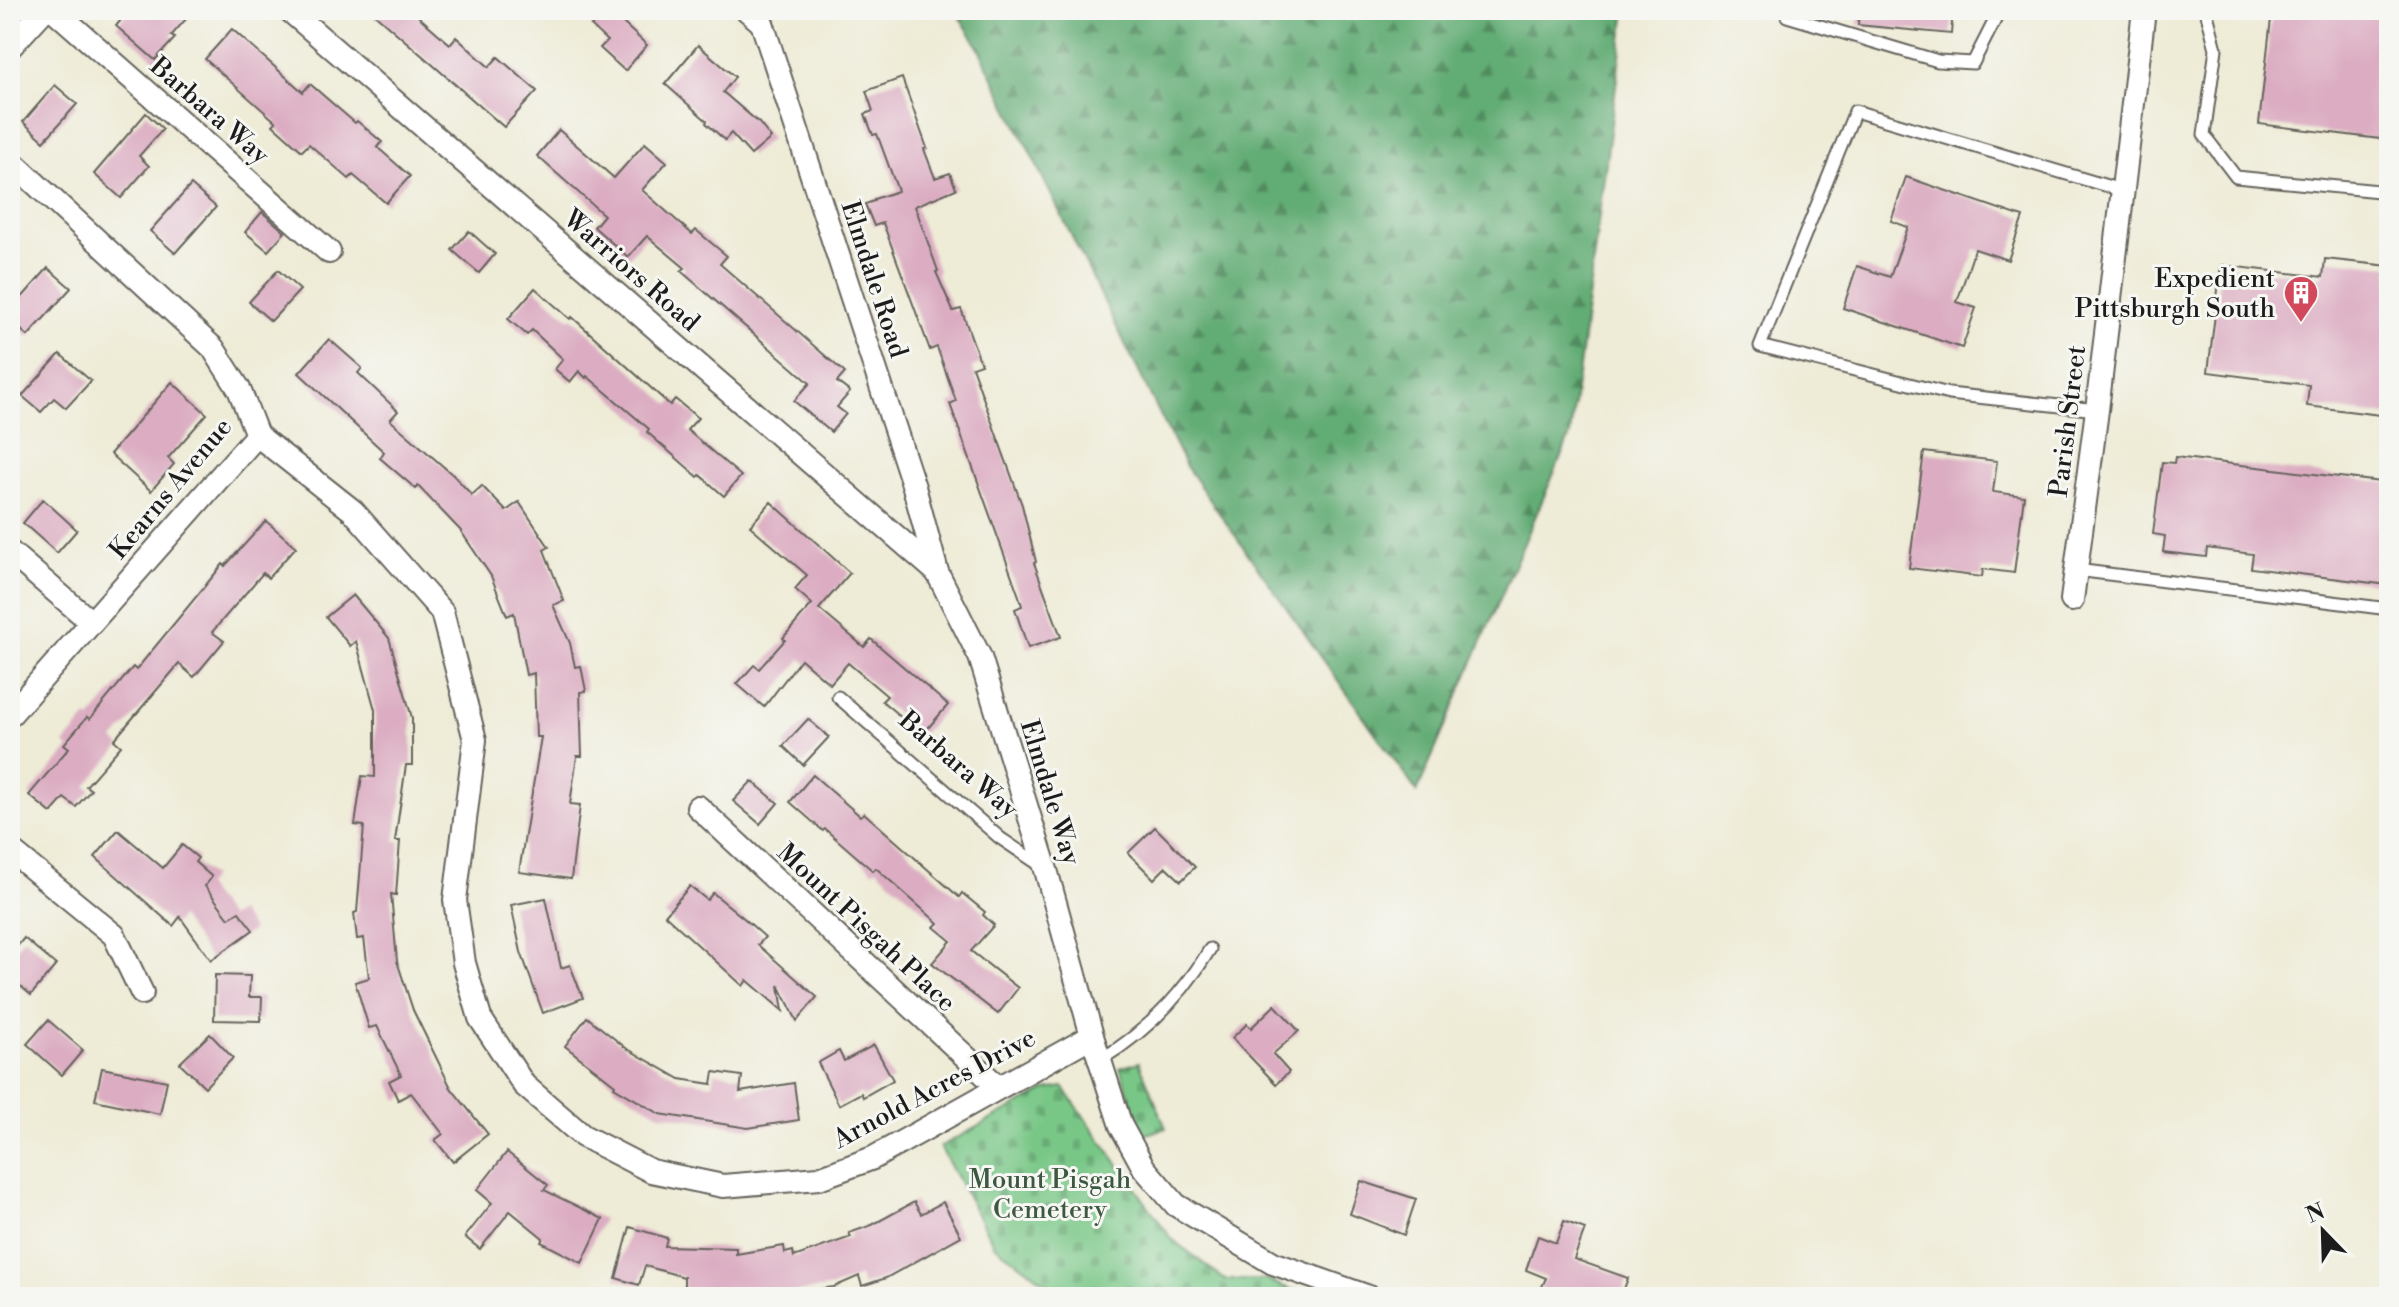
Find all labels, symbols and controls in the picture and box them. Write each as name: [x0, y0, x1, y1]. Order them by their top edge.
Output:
street label: Barbara Way: [142, 50, 276, 171]
street label: Elmdale Road: [834, 197, 914, 362]
street label: Warriors Road: [556, 202, 706, 339]
place label: Expedient Pittsburgh South: [2075, 263, 2275, 325]
building icon: Expedient Pittsburgh South: [2282, 274, 2320, 324]
street label: Parish Street: [2043, 343, 2093, 499]
street label: Kearns Avenue: [102, 411, 239, 566]
street label: Barbara Way: [891, 704, 1025, 825]
street label: Elmdale Way: [1013, 716, 1087, 869]
street label: Mount Pisgah Place: [770, 837, 962, 1019]
street label: Arnold Acres Drive: [827, 1022, 1041, 1156]
park label: Mount Pisgah Cemetery: [969, 1164, 1131, 1226]
north arrow: [2283, 1191, 2363, 1271]
text: N: [2302, 1198, 2330, 1230]

